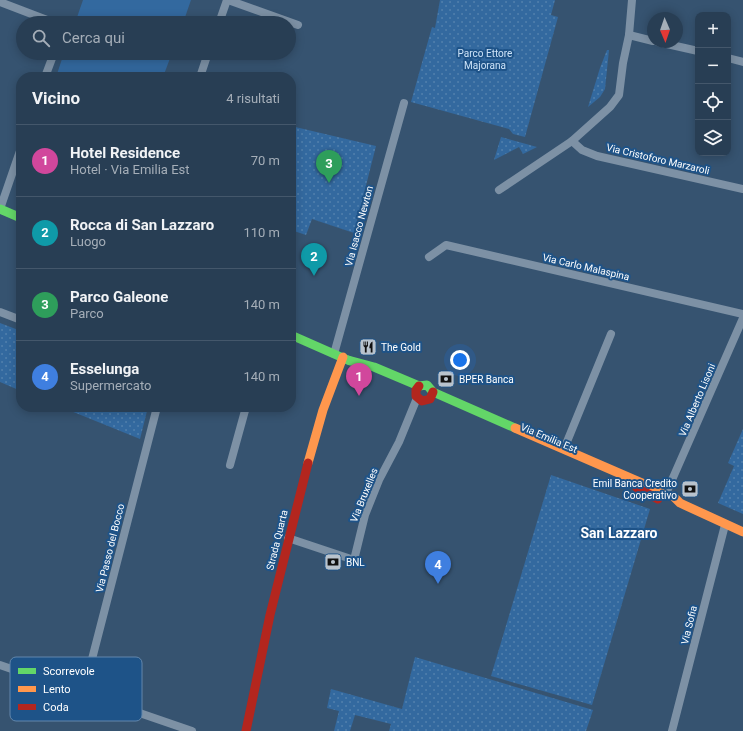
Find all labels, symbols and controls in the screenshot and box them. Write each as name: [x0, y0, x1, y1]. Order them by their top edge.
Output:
north arrow: [647, 12, 683, 48]
map controls: [695, 12, 731, 156]
button: +: [695, 12, 731, 48]
search box: [16, 16, 296, 60]
icon: search: [30, 27, 52, 49]
text: Cerca qui: [62, 29, 125, 47]
park label: Parco Ettore Majorana: [458, 48, 512, 71]
button: −: [695, 48, 731, 84]
button: locate: [695, 84, 731, 120]
text: Vicino: [32, 88, 80, 108]
text: 4 risultati: [226, 91, 280, 106]
button: layers: [695, 120, 731, 156]
street label: Via Cristoforo Marzaroli: [605, 142, 711, 176]
text: Hotel Residence: [70, 144, 180, 162]
pin: 3: [316, 150, 342, 183]
text: 1: [41, 153, 49, 168]
text: 70 m: [251, 153, 280, 168]
text: Hotel · Via Emilia Est: [70, 162, 190, 177]
street label: Via Isacco Newton: [343, 184, 375, 268]
text: Rocca di San Lazzaro: [70, 216, 214, 234]
text: 2: [41, 225, 49, 240]
text: 110 m: [243, 225, 280, 240]
text: Luogo: [70, 234, 106, 249]
pin: 2: [301, 243, 327, 276]
street label: Via Carlo Malaspina: [541, 252, 631, 282]
text: Parco Galeone: [70, 288, 168, 306]
text: 3: [41, 297, 49, 312]
text: 140 m: [243, 297, 280, 312]
text: Parco: [70, 306, 104, 321]
restaurant icon: The Gold: [358, 337, 378, 357]
place label: The Gold: [381, 342, 421, 353]
your location: [450, 350, 470, 370]
text: Esselunga: [70, 360, 139, 378]
street label: Via Alberto Lisoni: [677, 362, 717, 438]
pin: 1: [346, 363, 372, 396]
text: 4: [41, 369, 49, 384]
text: 140 m: [243, 369, 280, 384]
bank icon: BPER Banca: [436, 369, 456, 389]
place label: BPER Banca: [459, 374, 514, 385]
text: Supermercato: [70, 378, 151, 393]
street label: Via Emilia Est: [519, 421, 579, 455]
street label: Via Bruxelles: [348, 466, 380, 524]
place label: Emil Banca Credito Cooperativo: [593, 478, 677, 501]
bank icon: Emil Banca Credito Cooperativo: [680, 479, 700, 499]
street label: Via Passo del Bocco: [94, 502, 126, 593]
street label: Strada Quarta: [264, 509, 290, 571]
district label: San Lazzaro: [580, 525, 658, 541]
pin: 4: [425, 551, 451, 584]
bank icon: BNL: [323, 552, 343, 572]
place label: BNL: [346, 557, 365, 568]
street label: Via Sofia: [679, 605, 699, 645]
legend: [10, 657, 142, 721]
text: Scorrevole: [43, 665, 95, 678]
text: Lento: [43, 683, 71, 696]
text: Coda: [43, 701, 69, 714]

